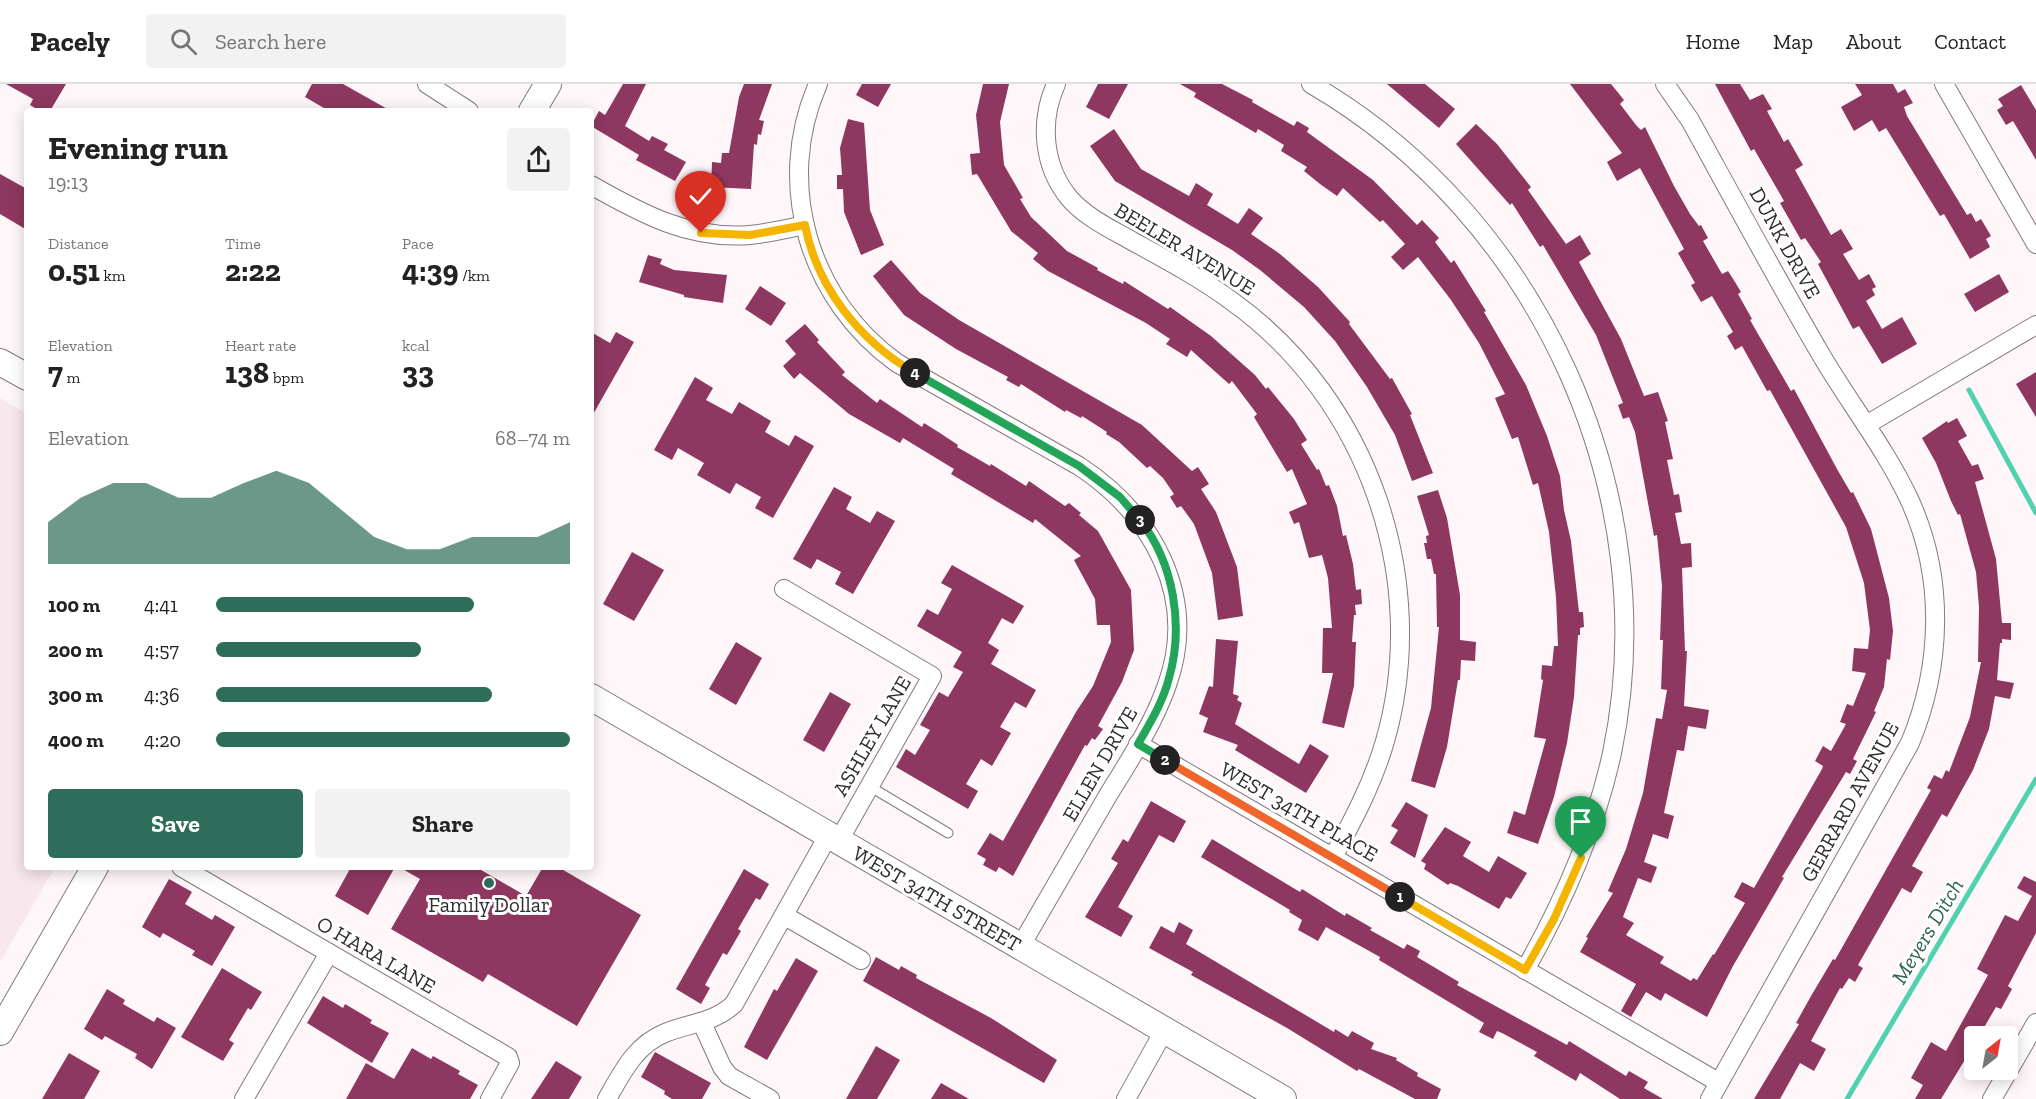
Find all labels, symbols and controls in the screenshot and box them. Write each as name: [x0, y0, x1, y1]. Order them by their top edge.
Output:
search box: [146, 14, 566, 68]
text: Pacely: [30, 25, 110, 58]
icon: search: [167, 25, 200, 58]
text: Search here: [215, 28, 326, 55]
text: Home: [1686, 29, 1740, 54]
text: Map: [1773, 29, 1813, 54]
text: About: [1846, 29, 1901, 54]
text: Contact: [1934, 29, 2006, 54]
text: Evening run: [48, 128, 228, 167]
button: share: [507, 128, 570, 191]
text: 19:13: [48, 170, 88, 194]
pin: [675, 171, 726, 233]
icon: check: [684, 180, 717, 213]
street label: DUNK DRIVE: [1745, 183, 1826, 303]
street label: BEELER AVENUE: [1111, 197, 1260, 300]
text: Distance: [48, 234, 109, 253]
text: Time: [225, 234, 261, 253]
text: Pace: [402, 234, 434, 253]
text: 0.51: [48, 253, 100, 289]
text: 2:22: [225, 253, 281, 289]
text: 4:39: [402, 253, 459, 289]
text: km: [100, 266, 126, 285]
text: /km: [459, 266, 490, 285]
text: Elevation: [48, 336, 113, 355]
text: Heart rate: [225, 336, 296, 355]
text: kcal: [402, 336, 429, 355]
text: 7: [48, 355, 63, 391]
text: 138: [225, 355, 269, 391]
text: 33: [402, 355, 434, 391]
pin: 4: [900, 358, 930, 388]
text: 4: [910, 363, 920, 382]
text: m: [63, 368, 80, 387]
text: bpm: [269, 368, 304, 387]
text: Elevation: [48, 426, 129, 450]
text: 68–74 m: [495, 426, 570, 450]
pin: 3: [1125, 505, 1155, 535]
text: 3: [1136, 510, 1144, 529]
text: 100 m: [48, 593, 100, 617]
text: 4:41: [144, 593, 178, 617]
text: 200 m: [48, 638, 103, 662]
text: 4:57: [144, 638, 179, 662]
street label: ASHLEY LANE: [827, 671, 916, 800]
text: 300 m: [48, 683, 103, 707]
text: 4:36: [144, 683, 180, 707]
street label: ELLEN DRIVE: [1057, 702, 1142, 825]
street label: GERRARD AVENUE: [1795, 717, 1904, 886]
text: 400 m: [48, 728, 104, 752]
text: 4:20: [144, 728, 181, 752]
pin: 2: [1150, 745, 1180, 775]
text: 2: [1161, 750, 1169, 769]
street label: WEST 34TH PLACE: [1216, 756, 1382, 867]
button: Save: [48, 789, 303, 858]
button: Share: [315, 789, 570, 858]
pin: [1555, 796, 1606, 858]
icon: arrive: [1564, 805, 1597, 838]
street label: WEST 34TH STREET: [849, 840, 1026, 957]
water label: Meyers Ditch: [1885, 874, 1969, 989]
marker: Family Dollar: [482, 876, 496, 890]
pin: 1: [1385, 882, 1415, 912]
text: 1: [1397, 887, 1403, 906]
place label: Family Dollar: [428, 892, 550, 917]
street label: O HARA LANE: [312, 910, 440, 999]
north arrow: [1964, 1026, 2018, 1080]
map controls: [1964, 1026, 2018, 1080]

